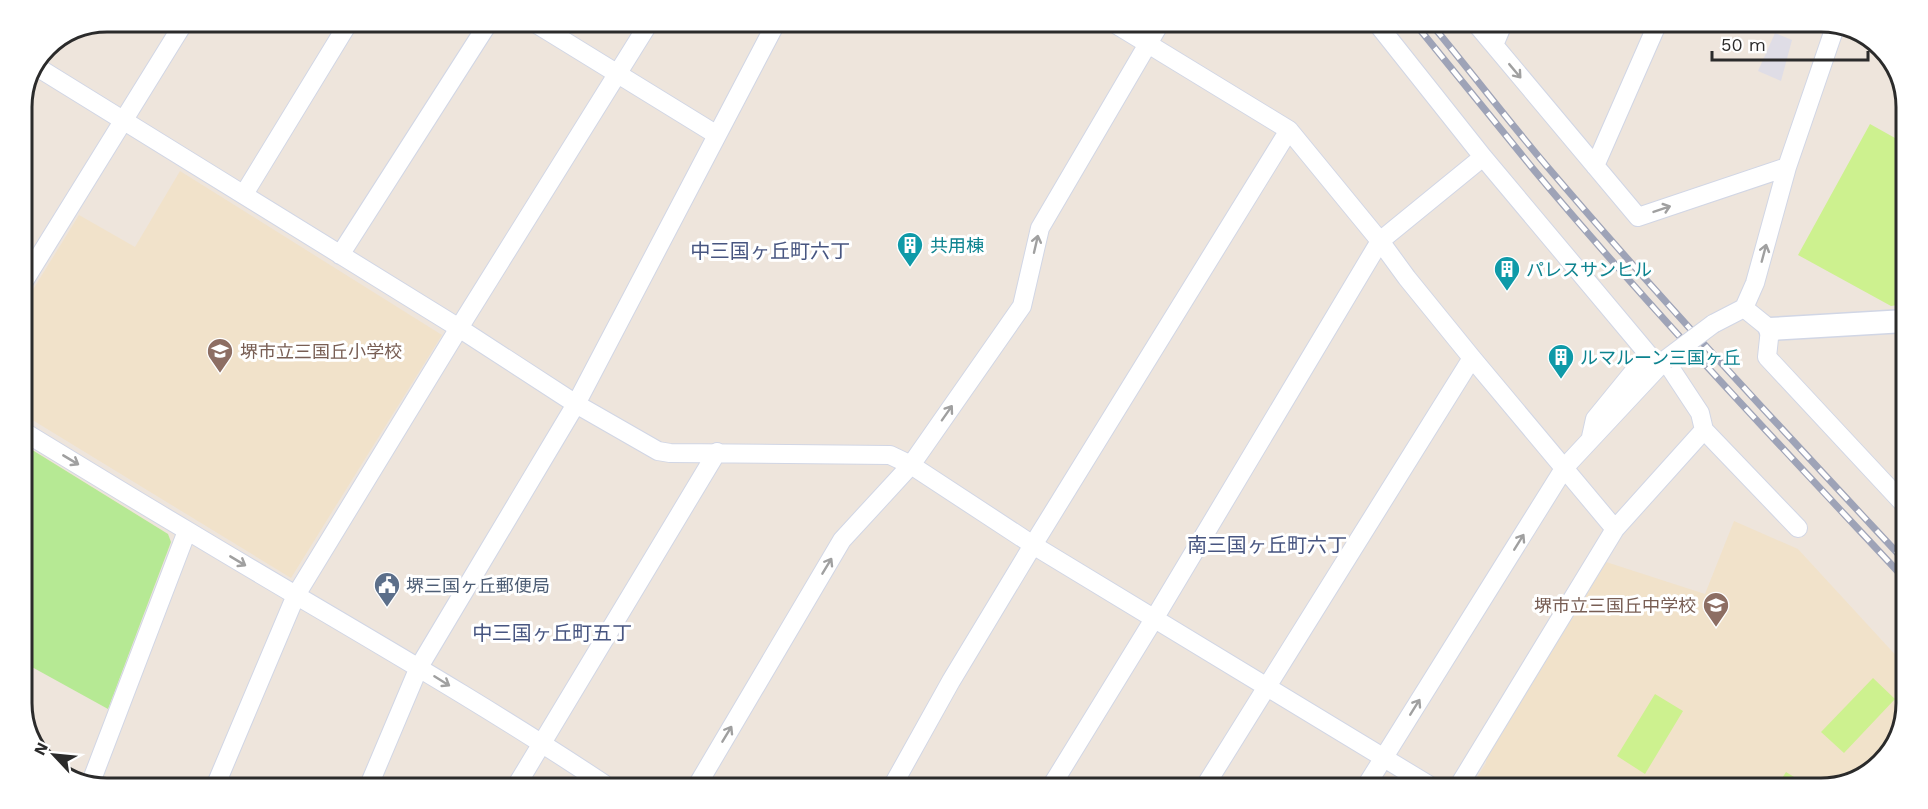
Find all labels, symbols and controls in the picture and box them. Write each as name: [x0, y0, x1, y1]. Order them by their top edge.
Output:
scale bar: [1712, 24, 1868, 62]
text: 50 m: [1721, 34, 1766, 55]
one-way arrow: [1509, 63, 1522, 79]
one-way arrow: [1652, 202, 1671, 213]
building icon: 共用棟: [895, 230, 925, 268]
one-way arrow: [1031, 234, 1043, 253]
place label: 共用棟: [930, 235, 984, 256]
district label: 中三国ヶ丘町六丁: [690, 239, 850, 263]
one-way arrow: [1758, 244, 1770, 263]
building icon: パレスサンヒル: [1492, 254, 1522, 292]
place label: パレスサンヒル: [1526, 259, 1652, 280]
school or university icon: 堺市立三国丘小学校: [205, 336, 235, 374]
place label: 堺市立三国丘小学校: [240, 341, 402, 362]
building icon: ルマルーン三国ヶ丘: [1546, 342, 1576, 380]
place label: ルマルーン三国ヶ丘: [1580, 347, 1741, 368]
one-way arrow: [941, 406, 953, 422]
one-way arrow: [62, 455, 79, 467]
district label: 南三国ヶ丘町六丁: [1187, 533, 1347, 557]
one-way arrow: [1513, 534, 1525, 551]
one-way arrow: [229, 555, 246, 567]
one-way arrow: [821, 558, 833, 575]
public building icon: 堺三国ヶ丘郵便局: [372, 570, 402, 608]
place label: 堺三国ヶ丘郵便局: [406, 575, 550, 596]
school or university icon: 堺市立三国丘中学校: [1701, 590, 1731, 628]
place label: 堺市立三国丘中学校: [1534, 595, 1696, 616]
district label: 中三国ヶ丘町五丁: [472, 621, 632, 645]
one-way arrow: [433, 676, 450, 688]
one-way arrow: [1409, 699, 1422, 716]
north arrow: [24, 725, 84, 785]
one-way arrow: [722, 726, 734, 743]
text: N: [30, 739, 52, 758]

